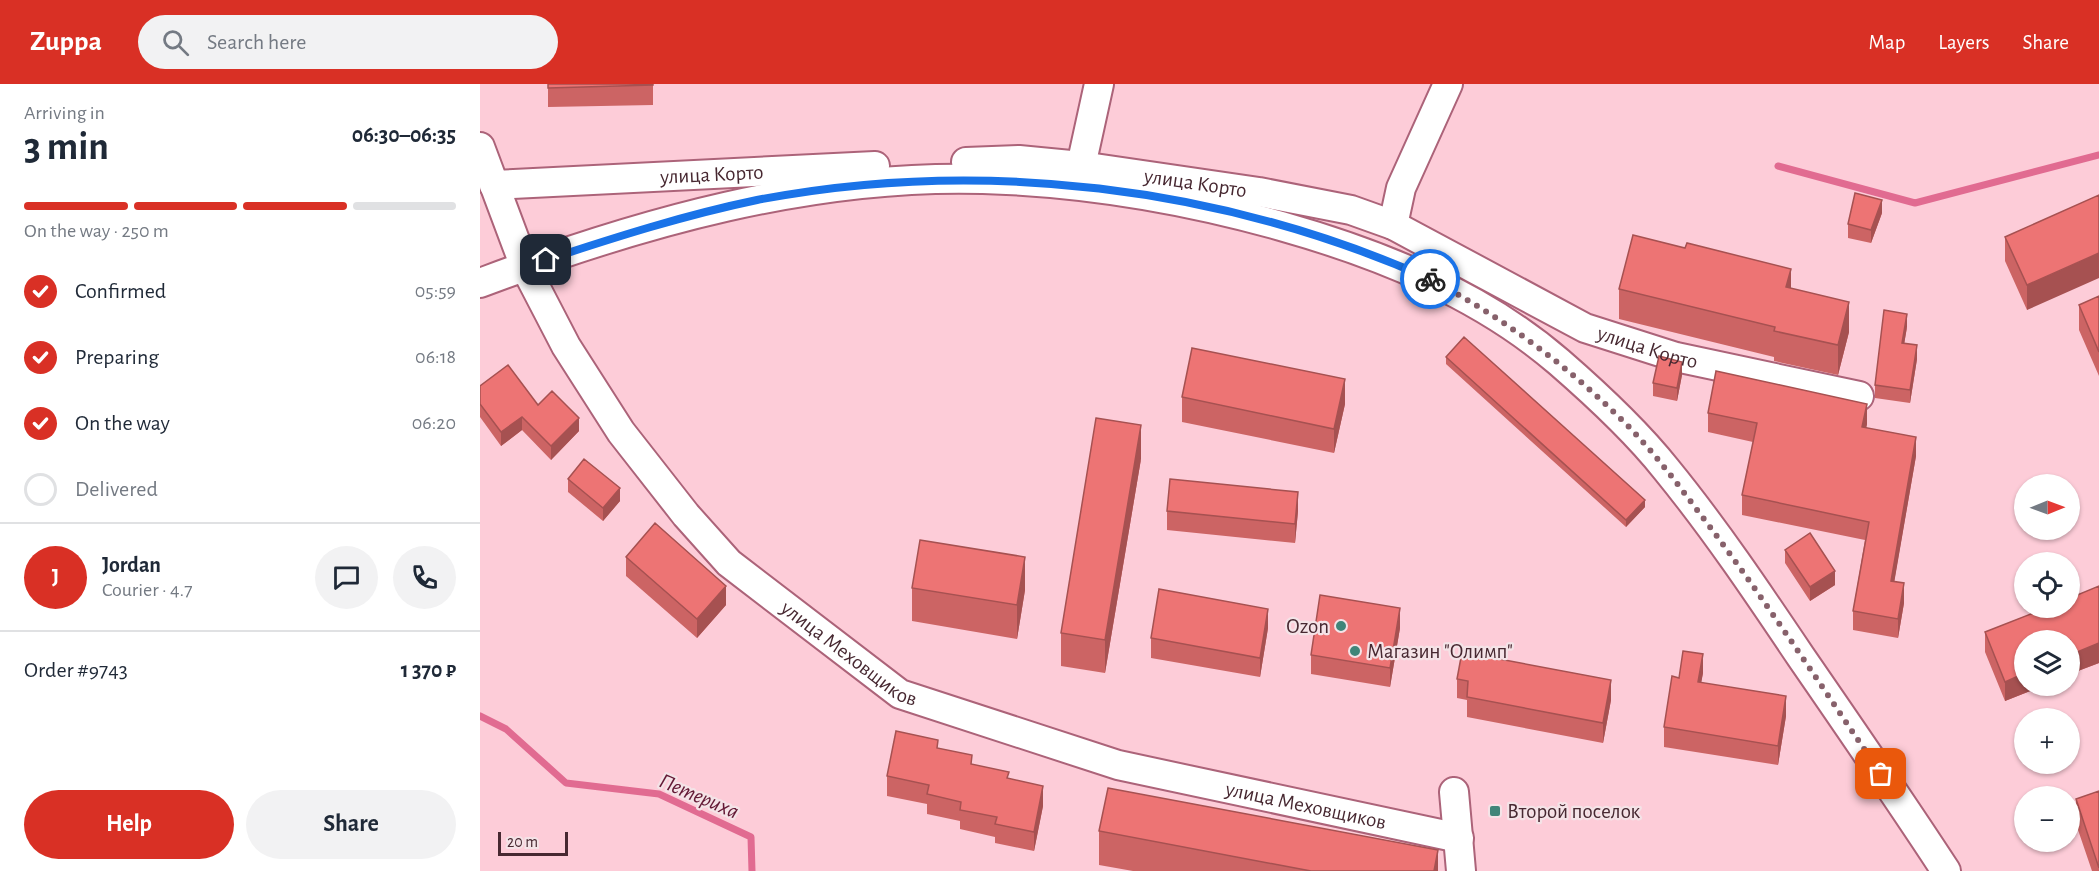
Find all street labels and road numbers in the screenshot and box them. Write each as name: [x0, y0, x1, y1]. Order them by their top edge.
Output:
street label: улица Корто: [659, 161, 764, 187]
street label: улица Корто: [1142, 165, 1248, 201]
street label: улица Корто: [1594, 322, 1699, 372]
street label: улица Меховщиков: [777, 596, 920, 709]
street label: улица Меховщиков: [1223, 778, 1388, 833]

